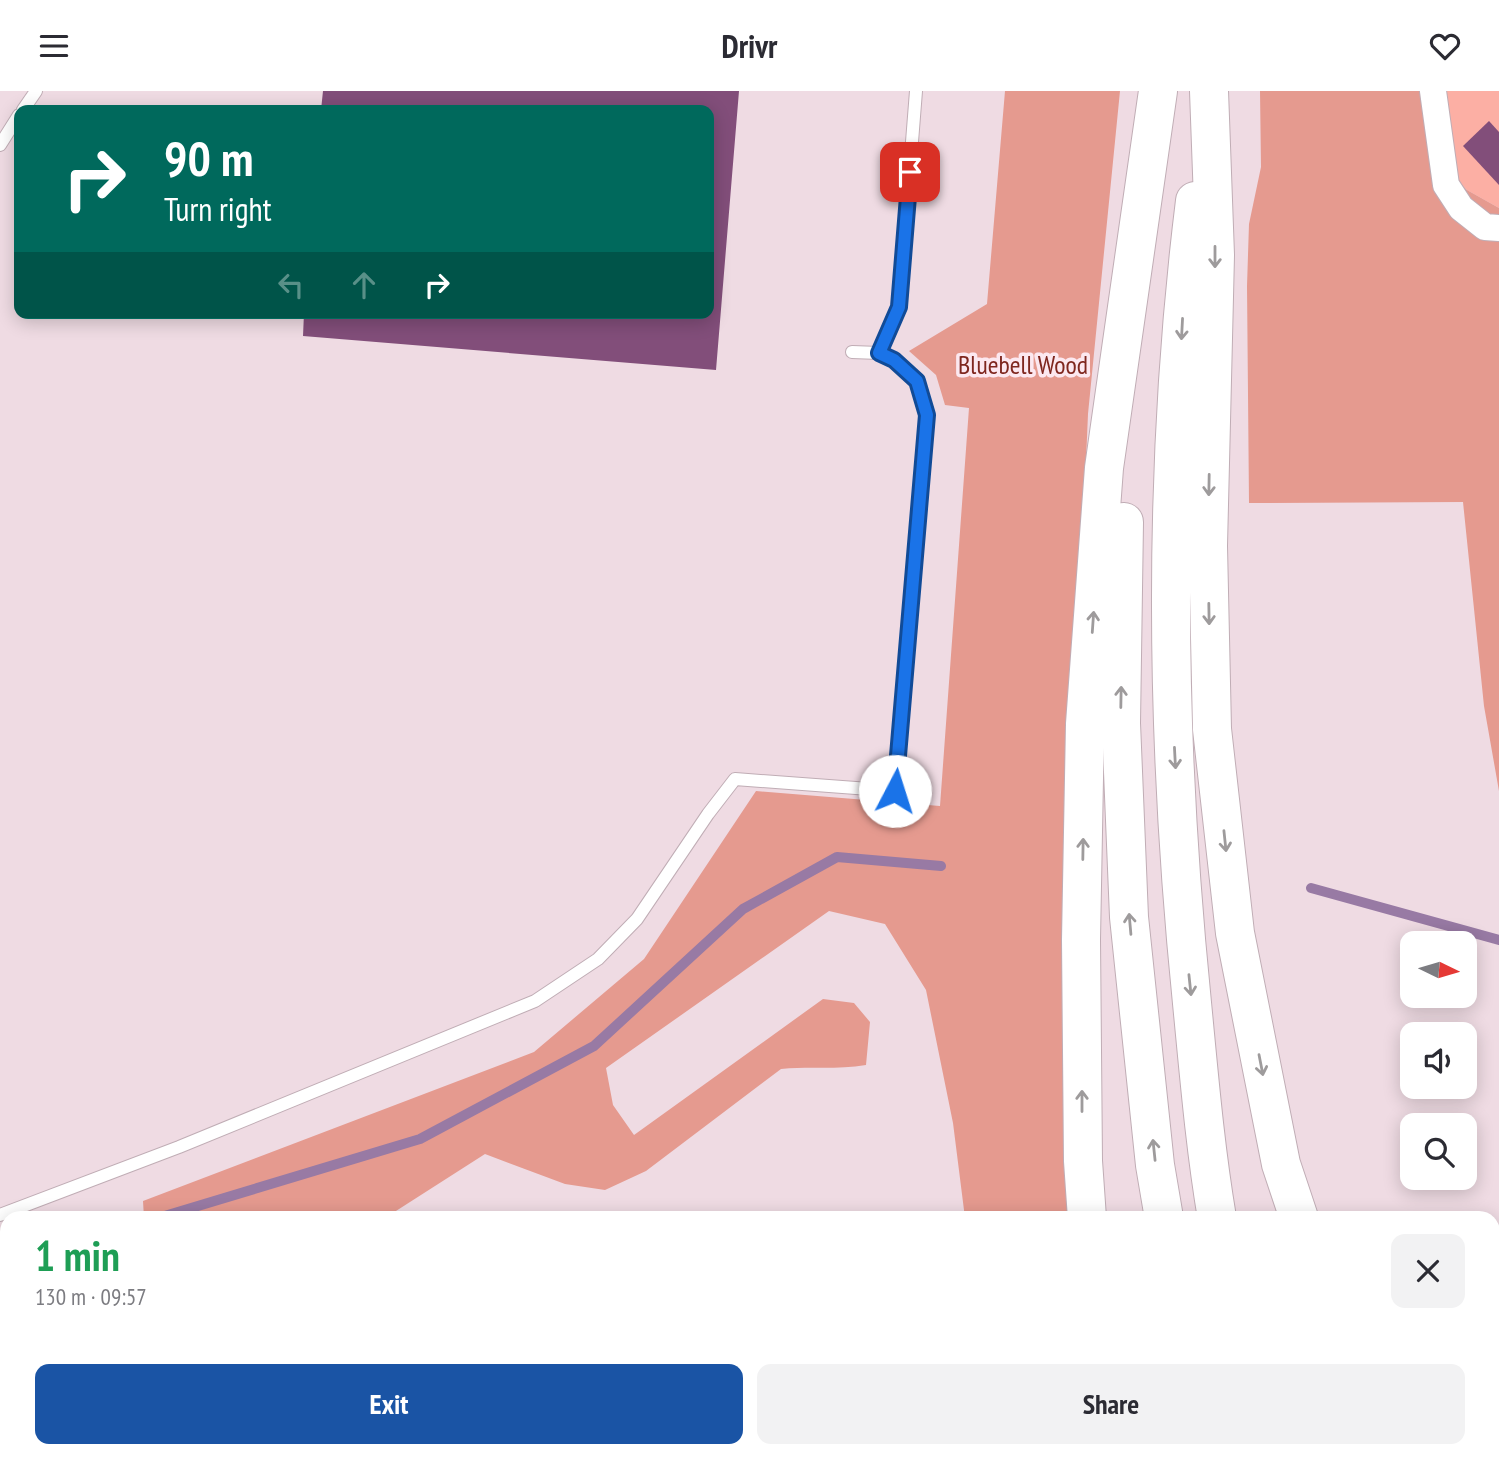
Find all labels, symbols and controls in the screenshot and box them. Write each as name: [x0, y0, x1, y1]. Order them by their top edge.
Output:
text: Drivr: [722, 25, 777, 67]
icon: menu: [35, 27, 73, 65]
icon: heart: [1426, 27, 1464, 65]
text: 90 m: [164, 126, 253, 190]
icon: right: [49, 133, 140, 224]
pin: [880, 142, 940, 202]
icon: arrive: [891, 153, 929, 191]
text: Turn right: [164, 188, 272, 230]
one-way arrow: [1208, 245, 1222, 268]
icon: left: [272, 266, 310, 304]
icon: ahead: [345, 266, 383, 304]
icon: right: [418, 266, 456, 304]
one-way arrow: [1175, 317, 1188, 340]
park label: Bluebell Wood: [958, 348, 1088, 381]
one-way arrow: [1203, 473, 1216, 496]
one-way arrow: [1203, 602, 1216, 625]
one-way arrow: [1087, 611, 1100, 634]
one-way arrow: [1114, 686, 1128, 709]
one-way arrow: [1168, 746, 1181, 769]
position arrow: [858, 754, 932, 828]
one-way arrow: [1218, 829, 1231, 851]
one-way arrow: [1076, 838, 1089, 861]
one-way arrow: [1123, 913, 1136, 936]
north arrow: [1400, 931, 1477, 1008]
map controls: [1400, 931, 1477, 1190]
one-way arrow: [1184, 973, 1197, 996]
button: sound: [1400, 1022, 1477, 1099]
one-way arrow: [1255, 1053, 1269, 1076]
one-way arrow: [1075, 1090, 1089, 1113]
button: search: [1400, 1113, 1477, 1190]
one-way arrow: [1147, 1140, 1160, 1162]
text: 1 min: [35, 1228, 120, 1283]
button: close: [1391, 1234, 1465, 1308]
text: 130 m · 09:57: [35, 1282, 147, 1311]
button: Exit: [35, 1364, 743, 1444]
button: Share: [757, 1364, 1465, 1444]

